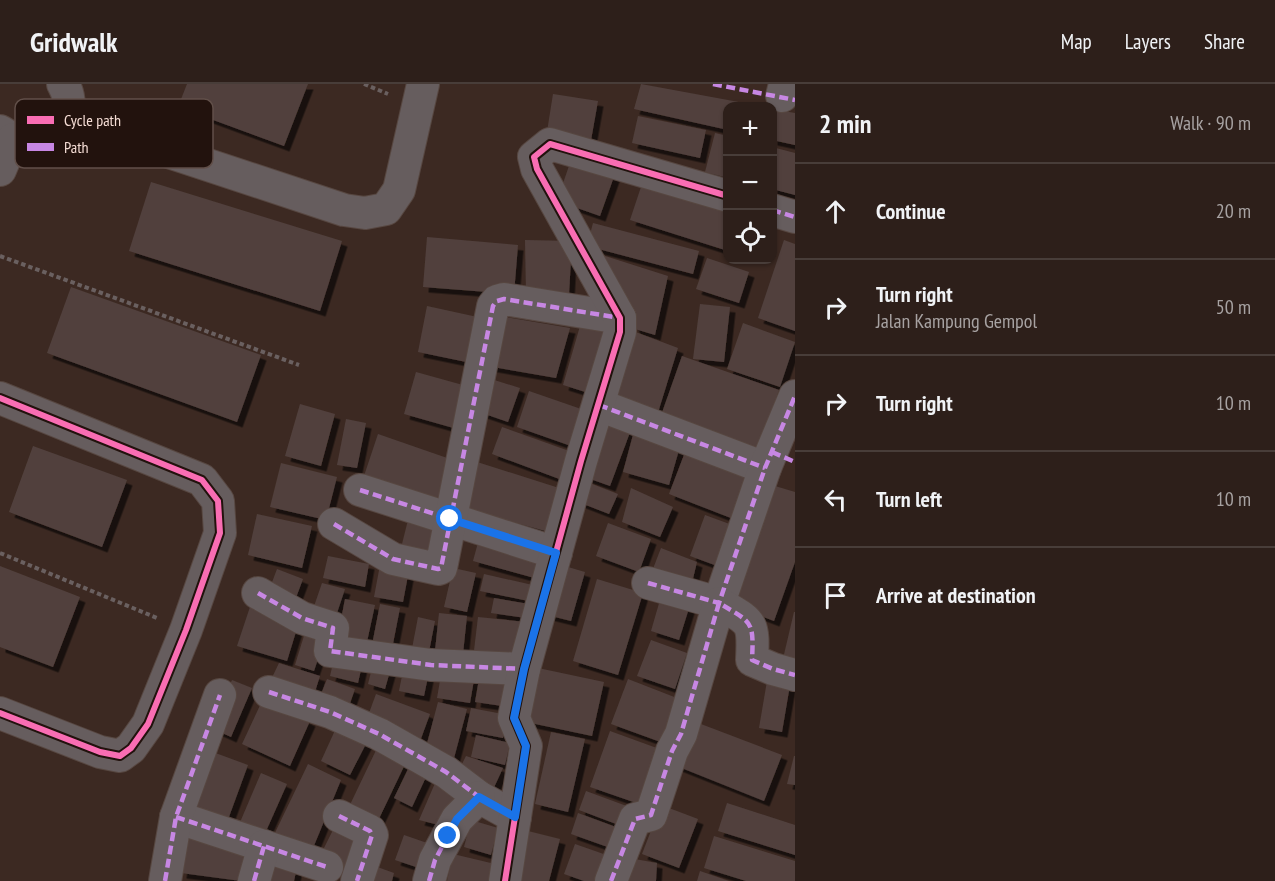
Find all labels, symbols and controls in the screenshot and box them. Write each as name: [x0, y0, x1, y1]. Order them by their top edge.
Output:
text: Gridwalk: [30, 23, 118, 60]
text: Map: [1061, 28, 1092, 55]
text: Layers: [1125, 28, 1171, 55]
text: Share: [1204, 28, 1245, 55]
legend: [15, 99, 213, 168]
map controls: [723, 102, 777, 264]
button: +: [723, 102, 777, 156]
text: 2 min: [819, 107, 872, 140]
text: Cycle path: [64, 110, 121, 130]
text: Walk · 90 m: [1170, 110, 1251, 136]
text: Path: [64, 137, 89, 157]
button: −: [723, 156, 777, 210]
icon: ahead: [819, 195, 852, 228]
text: Continue: [876, 197, 946, 225]
text: 20 m: [1216, 198, 1251, 224]
button: locate: [723, 210, 777, 264]
text: Turn right: [876, 280, 953, 308]
icon: right: [819, 291, 852, 324]
text: 50 m: [1216, 294, 1251, 320]
text: Jalan Kampung Gempol: [876, 308, 1037, 334]
icon: right: [819, 387, 852, 420]
text: Turn right: [876, 389, 953, 417]
text: 10 m: [1216, 390, 1251, 416]
icon: left: [819, 483, 852, 516]
text: Turn left: [876, 485, 942, 513]
text: 10 m: [1216, 486, 1251, 512]
route start: [436, 505, 462, 531]
icon: arrive: [819, 579, 852, 612]
text: Arrive at destination: [876, 581, 1036, 609]
route end: [434, 822, 460, 848]

